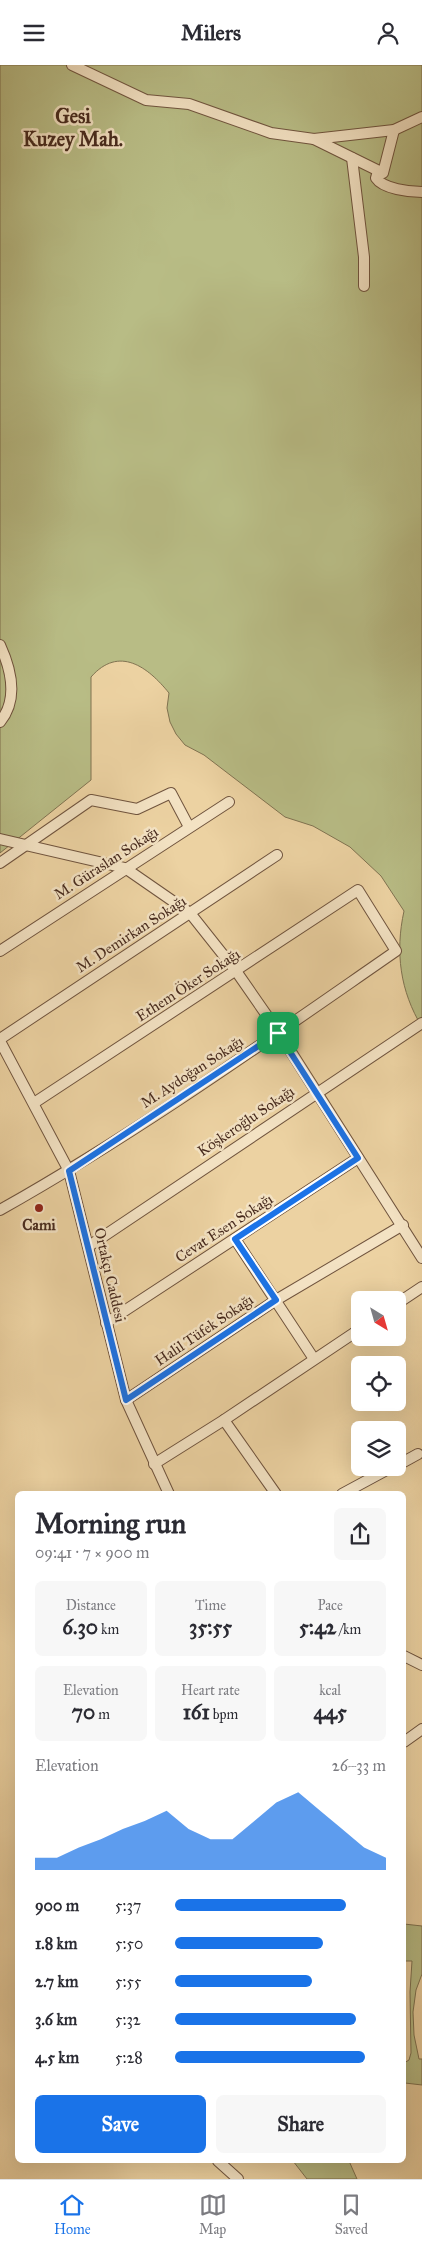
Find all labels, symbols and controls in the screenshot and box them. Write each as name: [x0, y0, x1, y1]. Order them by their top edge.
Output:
icon: menu: [20, 19, 48, 47]
text: Milers: [181, 19, 241, 46]
icon: person: [374, 19, 402, 47]
district label: Gesi Kuzey Mah.: [23, 104, 123, 152]
street label: M. Güraslan Sokağı: [51, 823, 161, 903]
street label: M. Demirkan Sokağı: [73, 892, 189, 976]
street label: Ethem Öker Sokağı: [132, 944, 243, 1025]
pin: [257, 1012, 299, 1054]
icon: arrive: [264, 1019, 292, 1047]
street label: M. Aydoğan Sokağı: [137, 1032, 247, 1112]
street label: Köşkeroğlu Sokağı: [194, 1082, 298, 1160]
street label: Cevat Esen Sokağı: [172, 1190, 276, 1266]
marker: Cami: [33, 1202, 45, 1214]
place label: Cami: [22, 1216, 57, 1234]
street label: Ortakçı Caddesi: [90, 1226, 130, 1324]
street label: Halil Tüfek Sokağı: [151, 1290, 257, 1370]
north arrow: [351, 1291, 406, 1346]
map controls: [351, 1291, 406, 1476]
button: locate: [351, 1356, 406, 1411]
button: layers: [351, 1421, 406, 1476]
text: Morning run: [35, 1506, 186, 1541]
button: share: [334, 1508, 386, 1560]
text: 09:41 · 7 × 900 m: [35, 1543, 149, 1562]
text: Distance: [66, 1597, 116, 1614]
text: Time: [195, 1597, 226, 1614]
text: Pace: [317, 1597, 343, 1614]
text: 6.30: [62, 1614, 98, 1640]
text: 35:55: [189, 1614, 232, 1640]
text: 5:42: [299, 1614, 336, 1640]
text: km: [98, 1621, 119, 1638]
text: /km: [336, 1621, 361, 1638]
text: Elevation: [63, 1682, 119, 1699]
text: Heart rate: [181, 1682, 240, 1699]
text: kcal: [319, 1682, 341, 1699]
text: 70: [72, 1699, 95, 1725]
text: 161: [183, 1699, 210, 1725]
text: 445: [314, 1699, 347, 1725]
text: m: [95, 1706, 110, 1723]
text: bpm: [210, 1706, 238, 1723]
text: Elevation: [35, 1756, 99, 1775]
text: 26–33 m: [332, 1756, 386, 1775]
text: 900 m: [35, 1896, 79, 1915]
text: 5:37: [115, 1896, 141, 1915]
text: 1.8 km: [35, 1934, 77, 1953]
text: 5:50: [115, 1934, 143, 1953]
text: 2.7 km: [35, 1972, 78, 1991]
text: 5:55: [115, 1972, 141, 1991]
text: 3.6 km: [35, 2010, 77, 2029]
text: 5:32: [115, 2010, 141, 2029]
text: 4.5 km: [35, 2048, 79, 2067]
text: 5:28: [115, 2048, 143, 2067]
button: Save: [35, 2095, 206, 2153]
button: Share: [216, 2095, 386, 2153]
tab: Home: [54, 2191, 91, 2238]
tab: Map: [199, 2191, 227, 2238]
tab: Saved: [335, 2191, 368, 2238]

